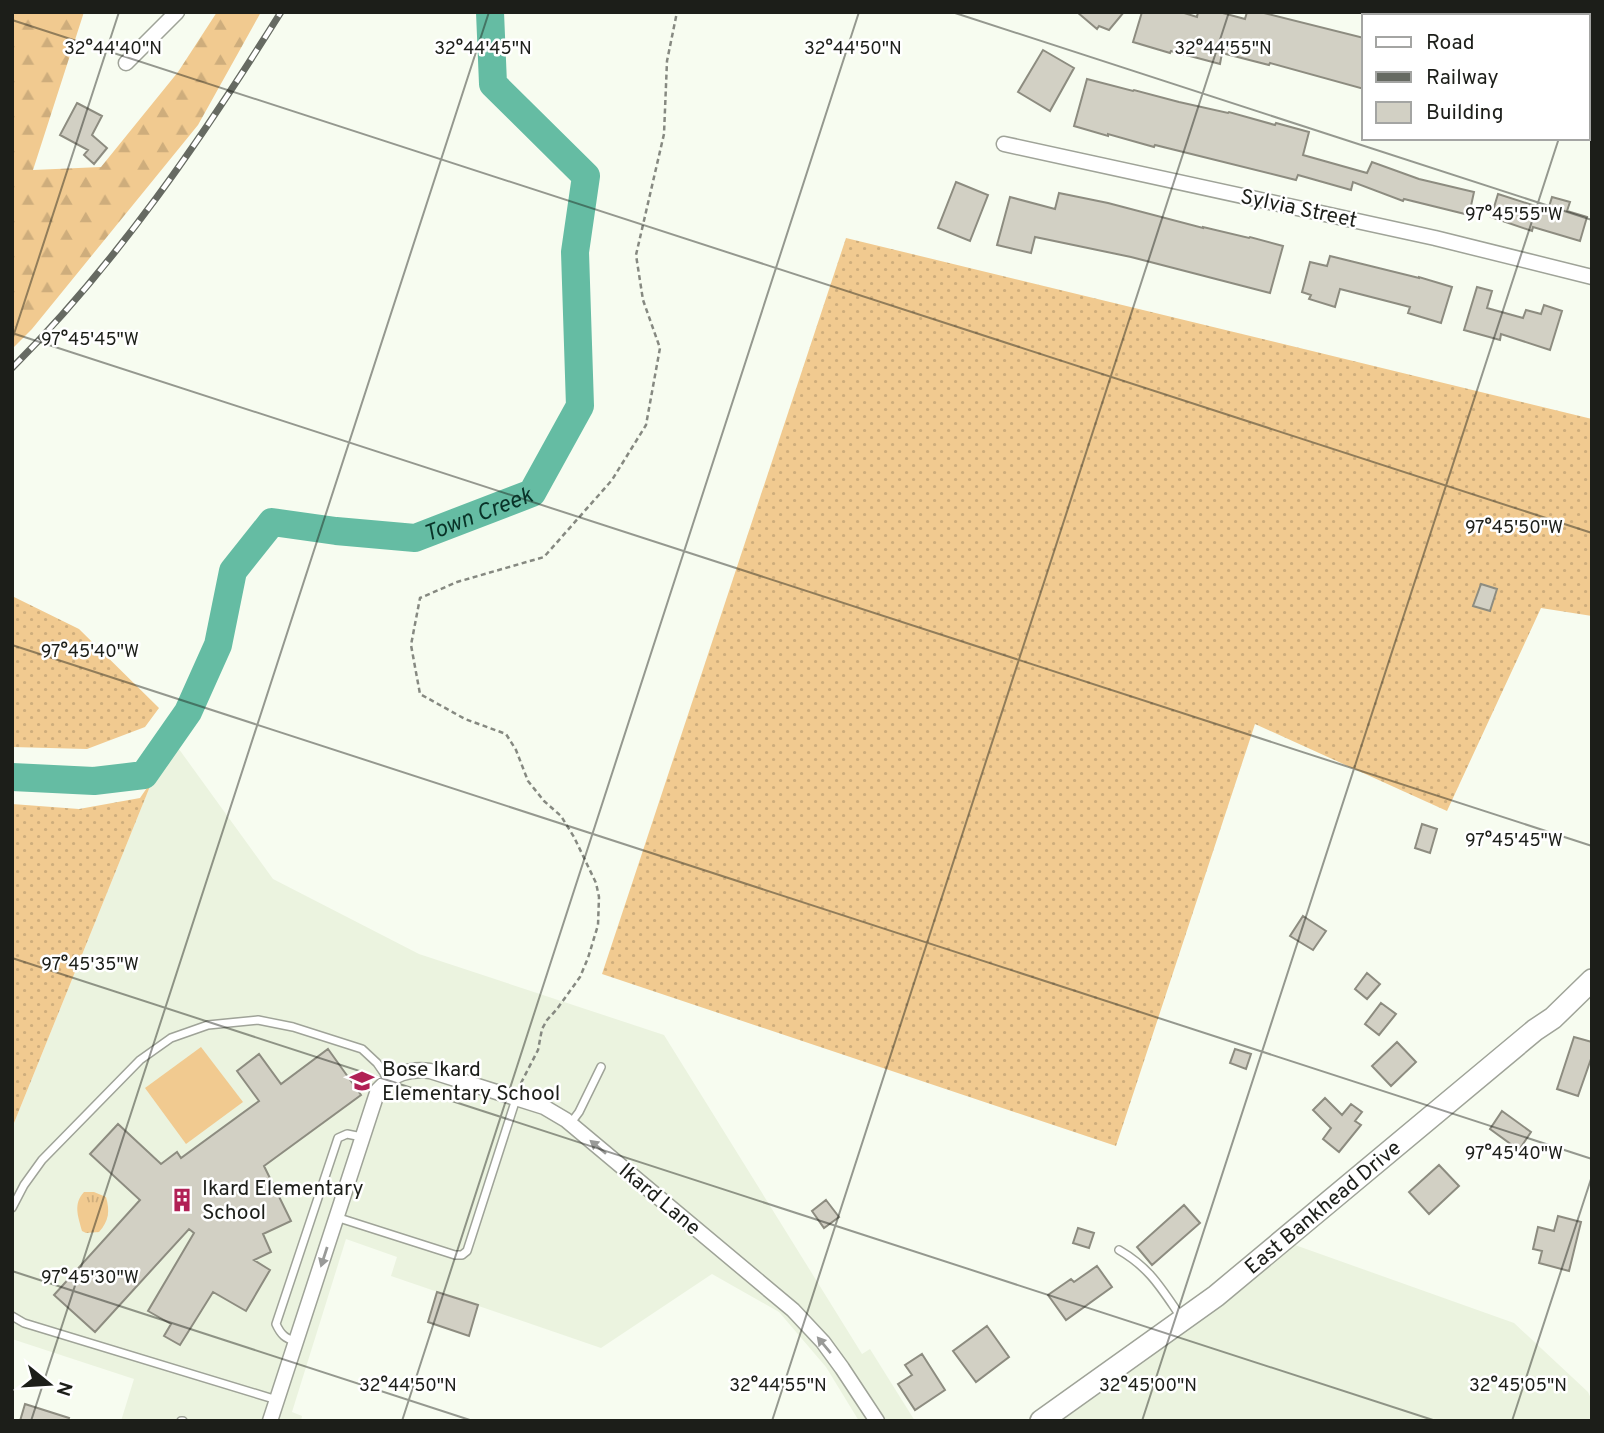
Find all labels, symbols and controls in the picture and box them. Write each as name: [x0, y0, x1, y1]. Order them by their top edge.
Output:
legend: [1362, 14, 1590, 140]
text: Road: [1426, 30, 1475, 57]
text: 32°44'40"N: [64, 38, 162, 61]
text: 32°44'45"N: [434, 38, 532, 61]
text: 32°44'50"N: [804, 38, 902, 61]
text: 32°44'55"N: [1174, 38, 1272, 61]
text: Railway: [1426, 65, 1499, 92]
text: Building: [1426, 100, 1504, 127]
street label: Sylvia Street: [1238, 184, 1360, 235]
text: 97°45'55"W: [1465, 204, 1563, 227]
text: 97°45'45"W: [41, 329, 139, 352]
water label: Town Creek: [420, 482, 538, 550]
text: 97°45'50"W: [1465, 517, 1563, 540]
text: 97°45'40"W: [41, 641, 139, 664]
text: 97°45'45"W: [1465, 830, 1563, 853]
text: 97°45'35"W: [41, 954, 139, 977]
place label: Bose Ikard Elementary School: [382, 1057, 560, 1108]
school or university icon: Bose Ikard Elementary School: [348, 1067, 376, 1095]
street label: East Bankhead Drive: [1240, 1135, 1407, 1281]
one-way arrow: [589, 1140, 606, 1155]
text: 97°45'40"W: [1465, 1143, 1563, 1166]
street label: Ikard Lane: [613, 1158, 706, 1242]
place label: Ikard Elementary School: [202, 1176, 364, 1227]
building icon: Ikard Elementary School: [168, 1186, 196, 1214]
one-way arrow: [318, 1246, 328, 1267]
text: 97°45'30"W: [41, 1267, 139, 1290]
one-way arrow: [817, 1336, 832, 1353]
north arrow: [14, 1349, 84, 1419]
text: 32°44'50"N: [359, 1375, 457, 1398]
text: 32°44'55"N: [729, 1375, 827, 1398]
text: 32°45'00"N: [1099, 1375, 1197, 1398]
text: 32°45'05"N: [1469, 1375, 1567, 1398]
text: N: [50, 1378, 77, 1399]

